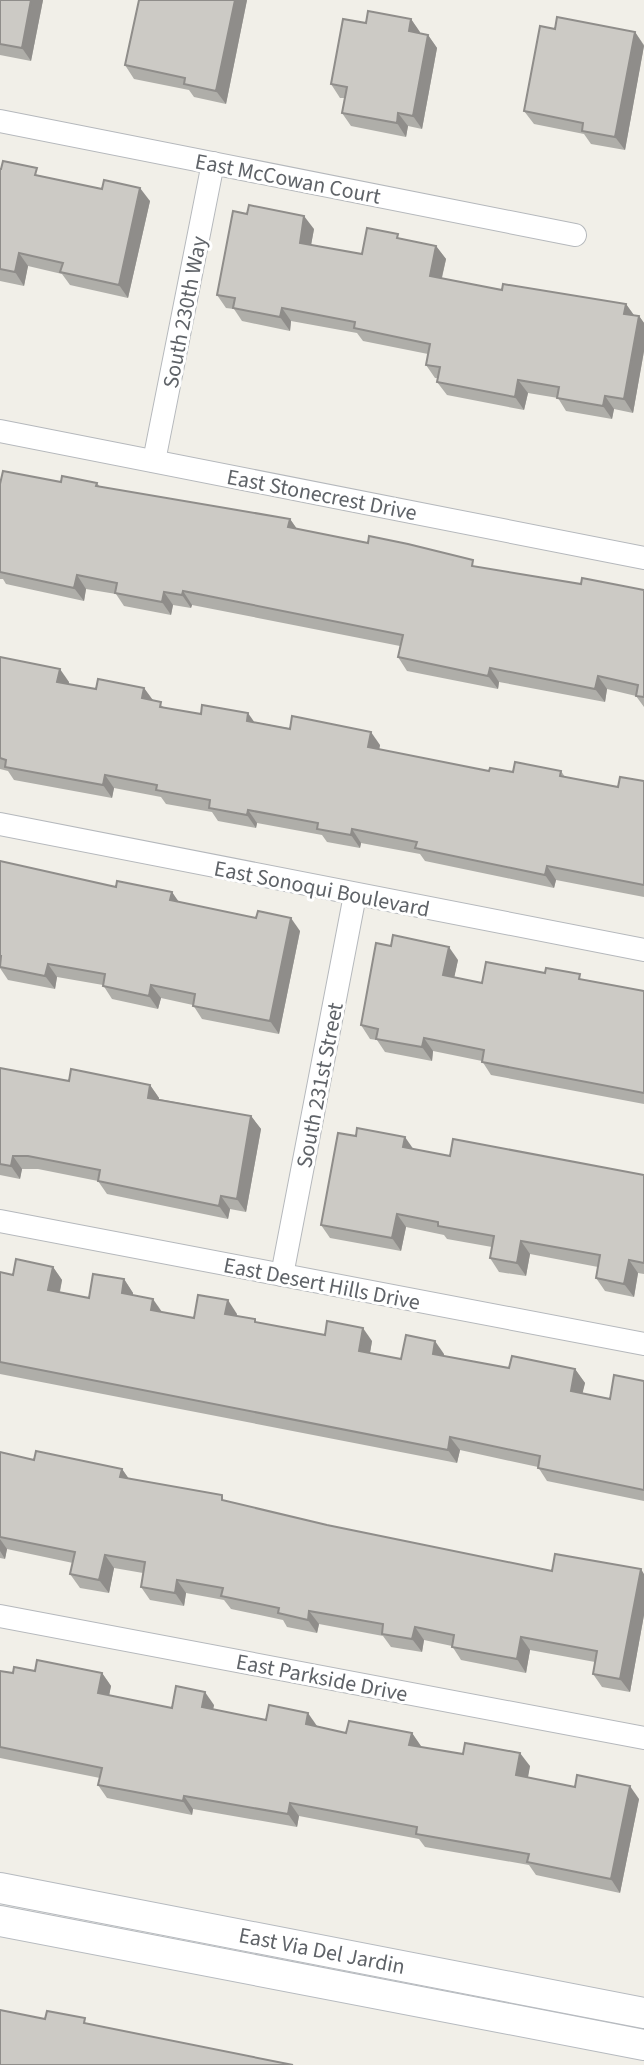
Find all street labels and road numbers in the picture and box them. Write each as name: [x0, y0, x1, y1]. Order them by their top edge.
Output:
street label: East McCowan Court: [192, 145, 384, 213]
street label: South 230th Way: [155, 233, 216, 391]
street label: East Stonecrest Drive: [224, 461, 420, 529]
street label: East Sonoqui Boulevard: [211, 852, 432, 926]
street label: South 231st Street: [288, 999, 352, 1171]
street label: East Desert Hills Drive: [221, 1249, 423, 1319]
street label: East Parkside Drive: [233, 1646, 410, 1710]
street label: East Via Del Jardin: [236, 1919, 408, 1983]

